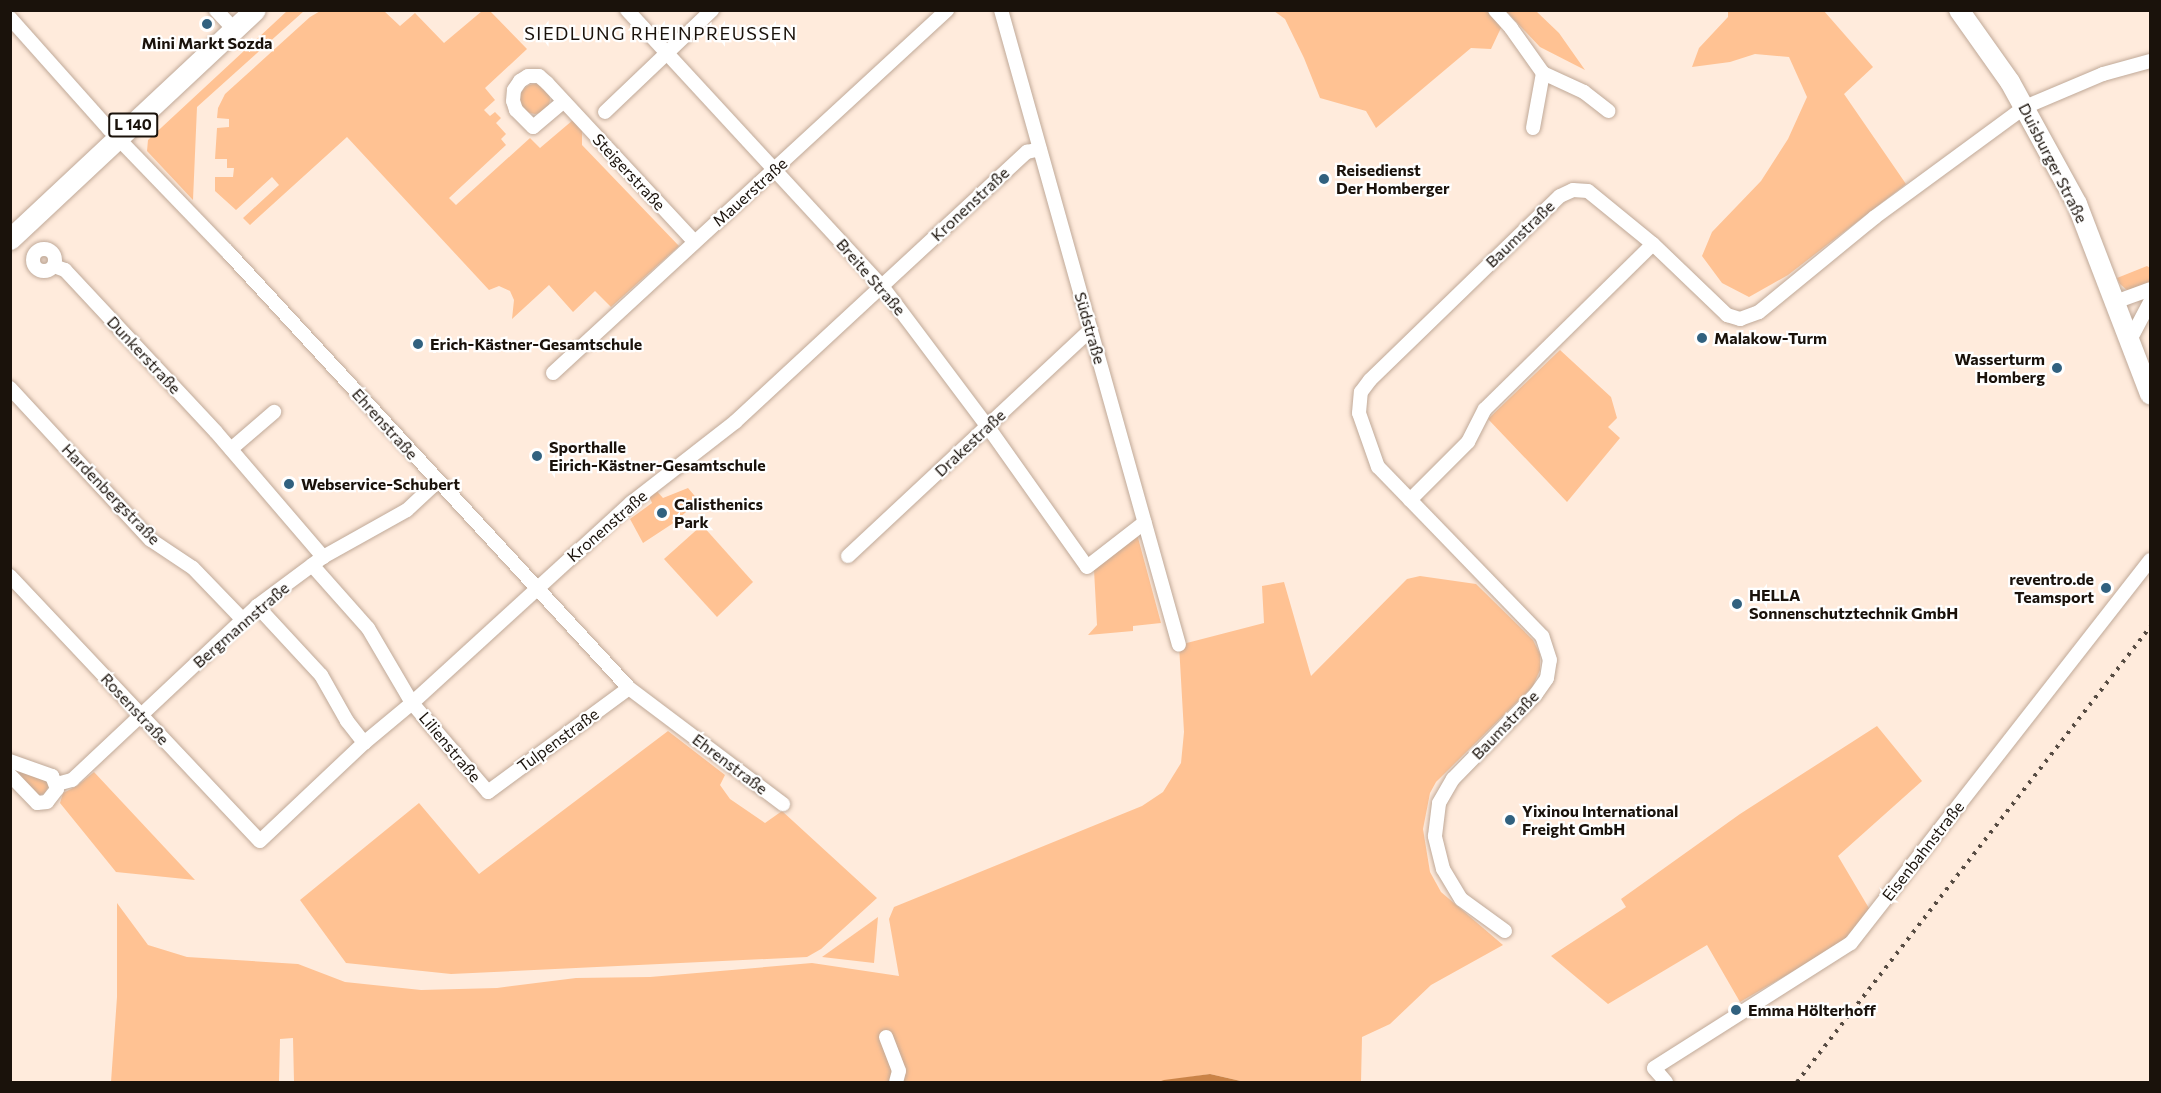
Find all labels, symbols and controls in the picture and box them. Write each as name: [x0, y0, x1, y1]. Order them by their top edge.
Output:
marker: Mini Markt Sozda: [200, 17, 214, 31]
district label: SIEDLUNG RHEINPREUSSEN: [524, 22, 798, 44]
place label: Mini Markt Sozda: [141, 33, 273, 53]
street label: Duisburger Straße: [2015, 100, 2091, 226]
road number: L 140: [108, 113, 158, 137]
street label: Steigerstraße: [589, 130, 669, 214]
street label: Mauerstraße: [709, 154, 791, 230]
place label: Reisedienst Der Homberger: [1336, 160, 1449, 198]
street label: Kronenstraße: [927, 163, 1013, 245]
marker: Reisedienst Der Homberger: [1317, 172, 1331, 186]
street label: Baumstraße: [1482, 196, 1558, 272]
street label: Breite Straße: [832, 235, 910, 319]
street label: Südstraße: [1071, 290, 1109, 366]
street label: Dunkerstraße: [103, 312, 185, 398]
place label: Malakow-Turm: [1714, 328, 1827, 348]
marker: Malakow-Turm: [1695, 331, 1709, 345]
place label: Erich-Kästner-Gesamtschule: [430, 334, 642, 354]
marker: Erich-Kästner-Gesamtschule: [411, 337, 425, 351]
place label: Wasserturm Homberg: [1954, 349, 2045, 387]
marker: Wasserturm Homberg: [2050, 361, 2064, 375]
street label: Ehrenstraße: [348, 385, 422, 463]
street label: Drakestraße: [931, 405, 1009, 481]
place label: Sporthalle Eirich-Kästner-Gesamtschule: [549, 437, 766, 475]
street label: Hardenbergstraße: [58, 440, 164, 548]
marker: Sporthalle Eirich-Kästner-Gesamtschule: [530, 449, 544, 463]
place label: Webservice-Schubert: [301, 474, 460, 494]
marker: Webservice-Schubert: [282, 477, 296, 491]
street label: Kronenstraße: [563, 486, 651, 566]
place label: Calisthenics Park: [674, 494, 763, 532]
marker: Calisthenics Park: [655, 506, 669, 520]
place label: reventro.de Teamsport: [2009, 569, 2094, 607]
street label: Bergmannstraße: [189, 578, 293, 672]
marker: reventro.de Teamsport: [2099, 581, 2113, 595]
place label: HELLA Sonnenschutztechnik GmbH: [1749, 585, 1958, 623]
marker: HELLA Sonnenschutztechnik GmbH: [1730, 597, 1744, 611]
street label: Rosenstraße: [97, 669, 173, 749]
street label: Baumstraße: [1467, 687, 1543, 763]
street label: Tulpenstraße: [514, 704, 602, 776]
street label: Lilienstraße: [415, 708, 485, 786]
street label: Ehrenstraße: [689, 730, 771, 798]
street label: Eisenbahnstraße: [1878, 797, 1968, 905]
place label: Yixinou International Freight GmbH: [1522, 801, 1678, 839]
marker: Yixinou International Freight GmbH: [1503, 813, 1517, 827]
place label: Emma Hölterhoff: [1748, 1000, 1876, 1020]
marker: Emma Hölterhoff: [1729, 1003, 1743, 1017]

